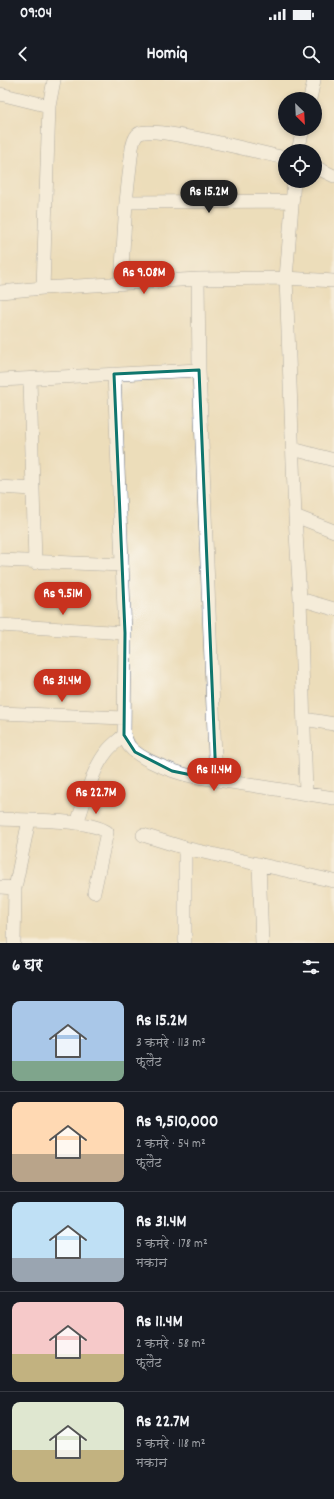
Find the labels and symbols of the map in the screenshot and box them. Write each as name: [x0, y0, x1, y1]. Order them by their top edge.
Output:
north arrow: [278, 92, 322, 136]
pin: Rs 15.2M: [168, 180, 250, 214]
pin: Rs 9.08M: [103, 261, 185, 295]
pin: Rs 9.51M: [22, 582, 104, 616]
pin: Rs 31.4M: [21, 669, 103, 703]
pin: Rs 11.4M: [173, 758, 255, 792]
pin: Rs 22.7M: [55, 781, 137, 815]

